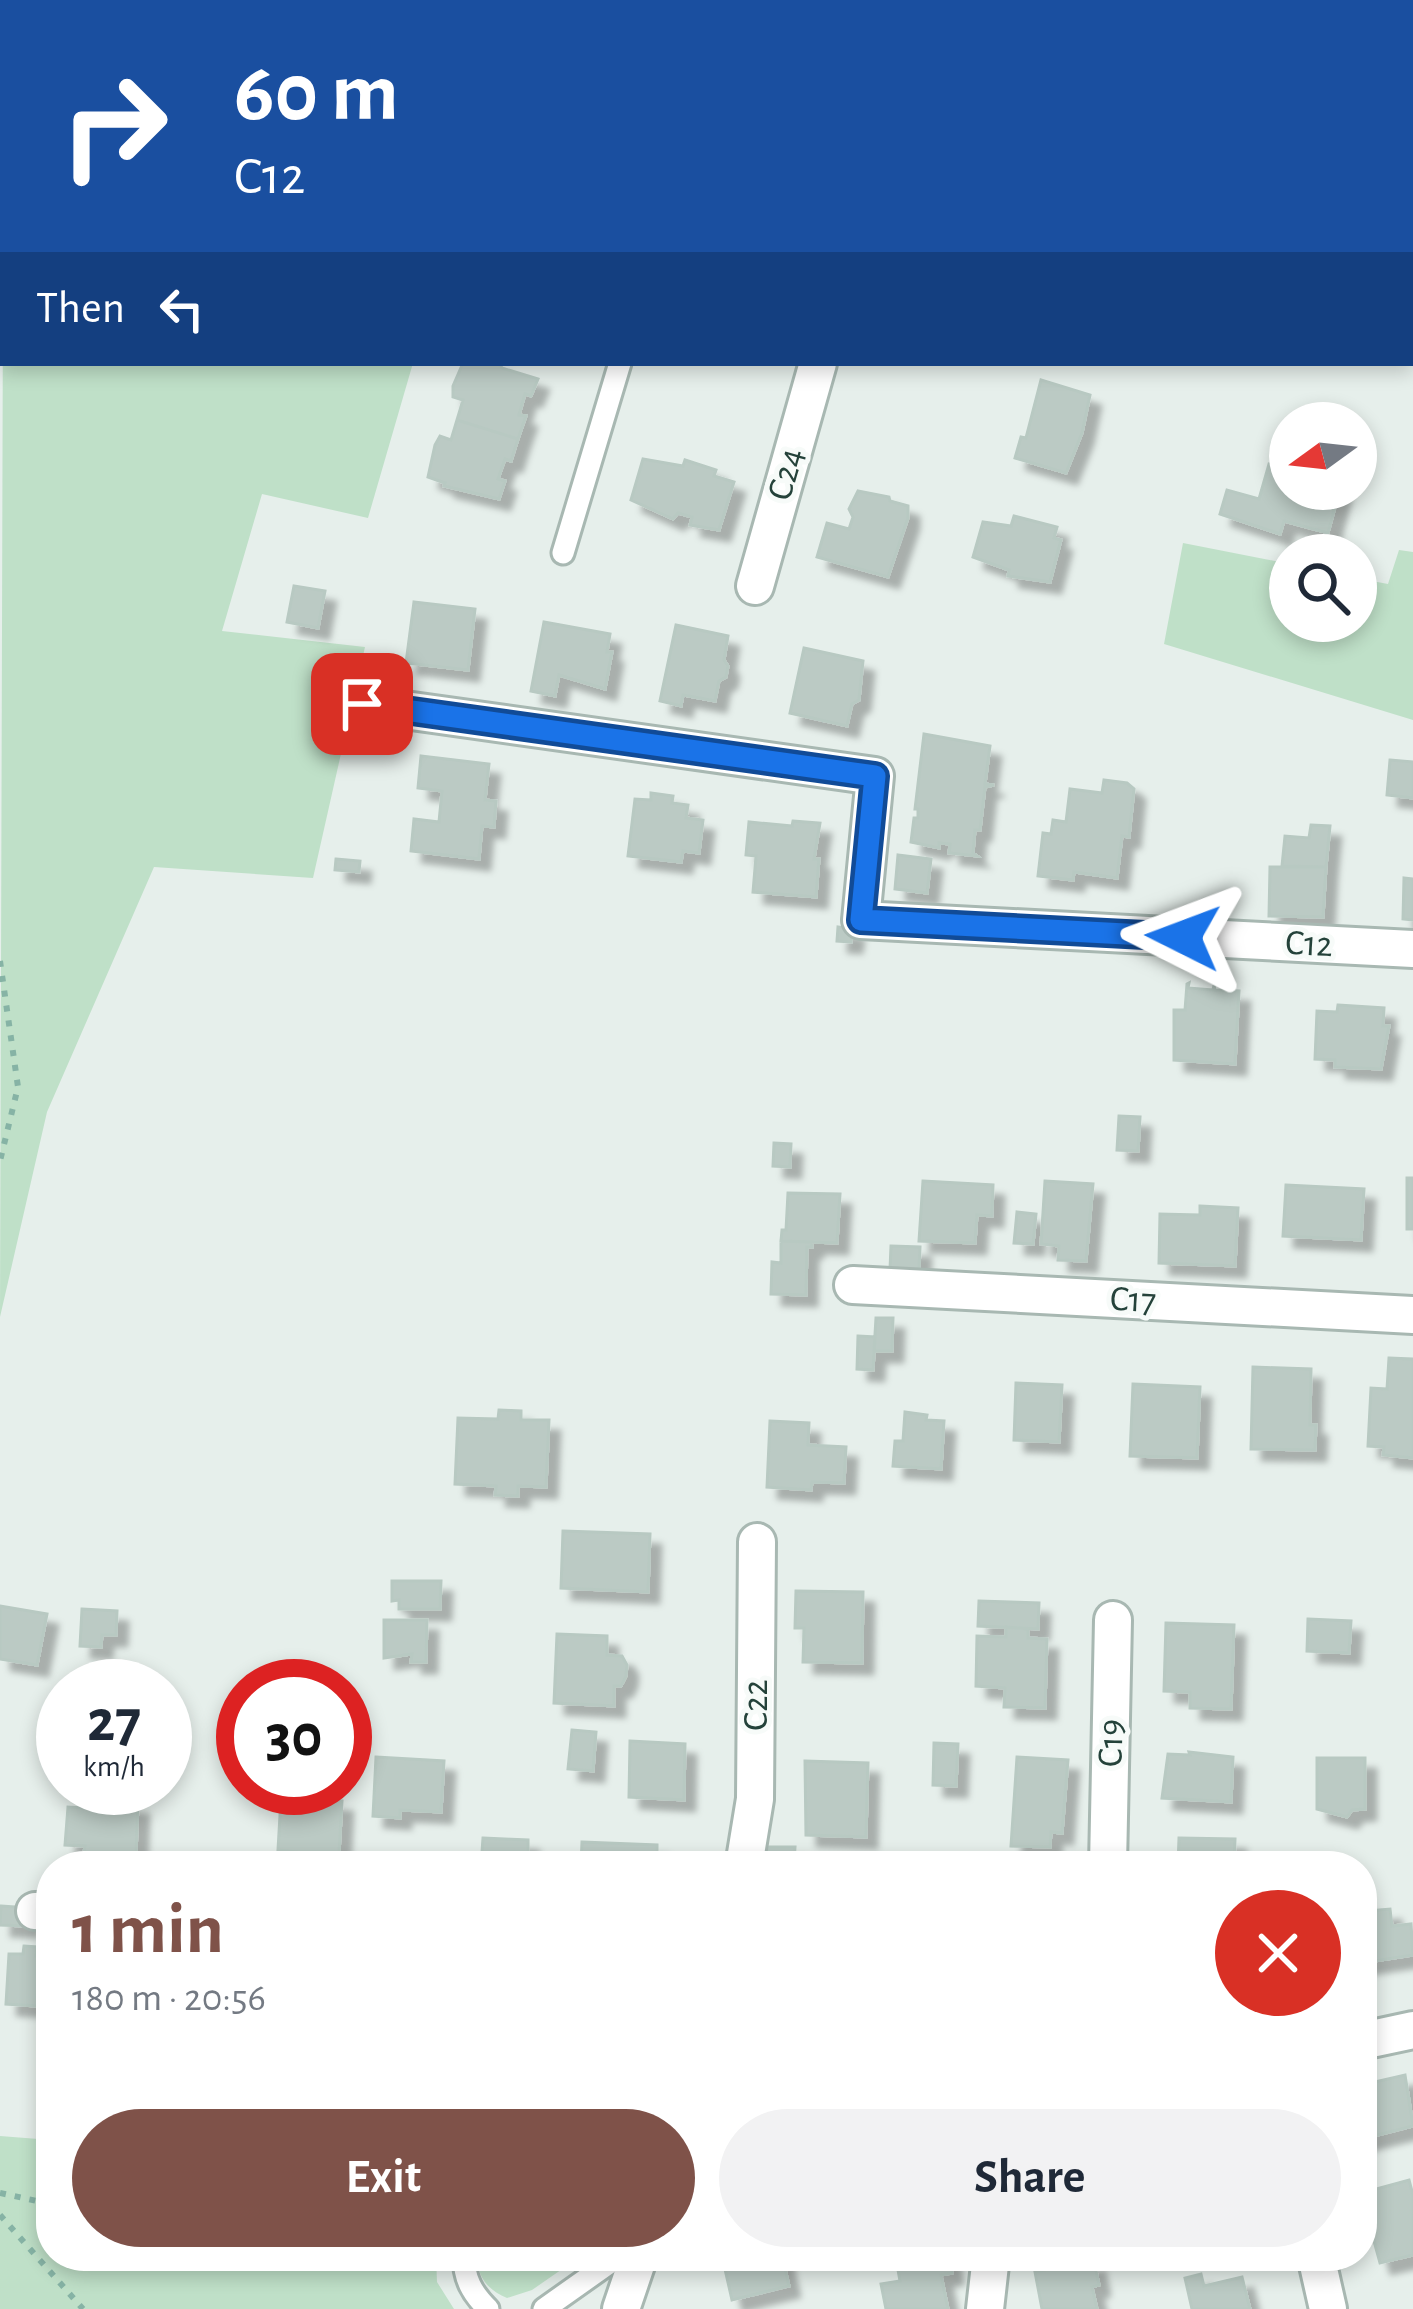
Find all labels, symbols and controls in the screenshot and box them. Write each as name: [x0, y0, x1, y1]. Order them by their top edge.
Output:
icon: right: [36, 48, 192, 204]
text: 60 m: [234, 52, 399, 136]
text: C12: [234, 150, 305, 204]
icon: left: [149, 276, 215, 342]
text: Then: [36, 286, 125, 331]
north arrow: [1269, 402, 1377, 510]
map controls: [1269, 402, 1377, 642]
street label: C24: [761, 444, 811, 504]
button: search: [1269, 534, 1377, 642]
pin: [311, 653, 413, 755]
icon: arrive: [329, 671, 395, 737]
position arrow: [1120, 874, 1246, 1000]
street label: C12: [1284, 925, 1334, 963]
street label: C17: [1109, 1281, 1157, 1319]
speed limit sign: 30: [216, 1659, 372, 1815]
street label: C22: [738, 1679, 774, 1731]
text: 27: [87, 1692, 141, 1752]
street label: C19: [1093, 1719, 1129, 1767]
text: km/h: [83, 1752, 145, 1782]
button: close: [1215, 1890, 1341, 2016]
text: 1 min: [72, 1894, 224, 1966]
text: 180 m · 20:56: [72, 1979, 266, 2018]
button: Exit: [72, 2109, 695, 2247]
button: Share: [719, 2109, 1341, 2247]

